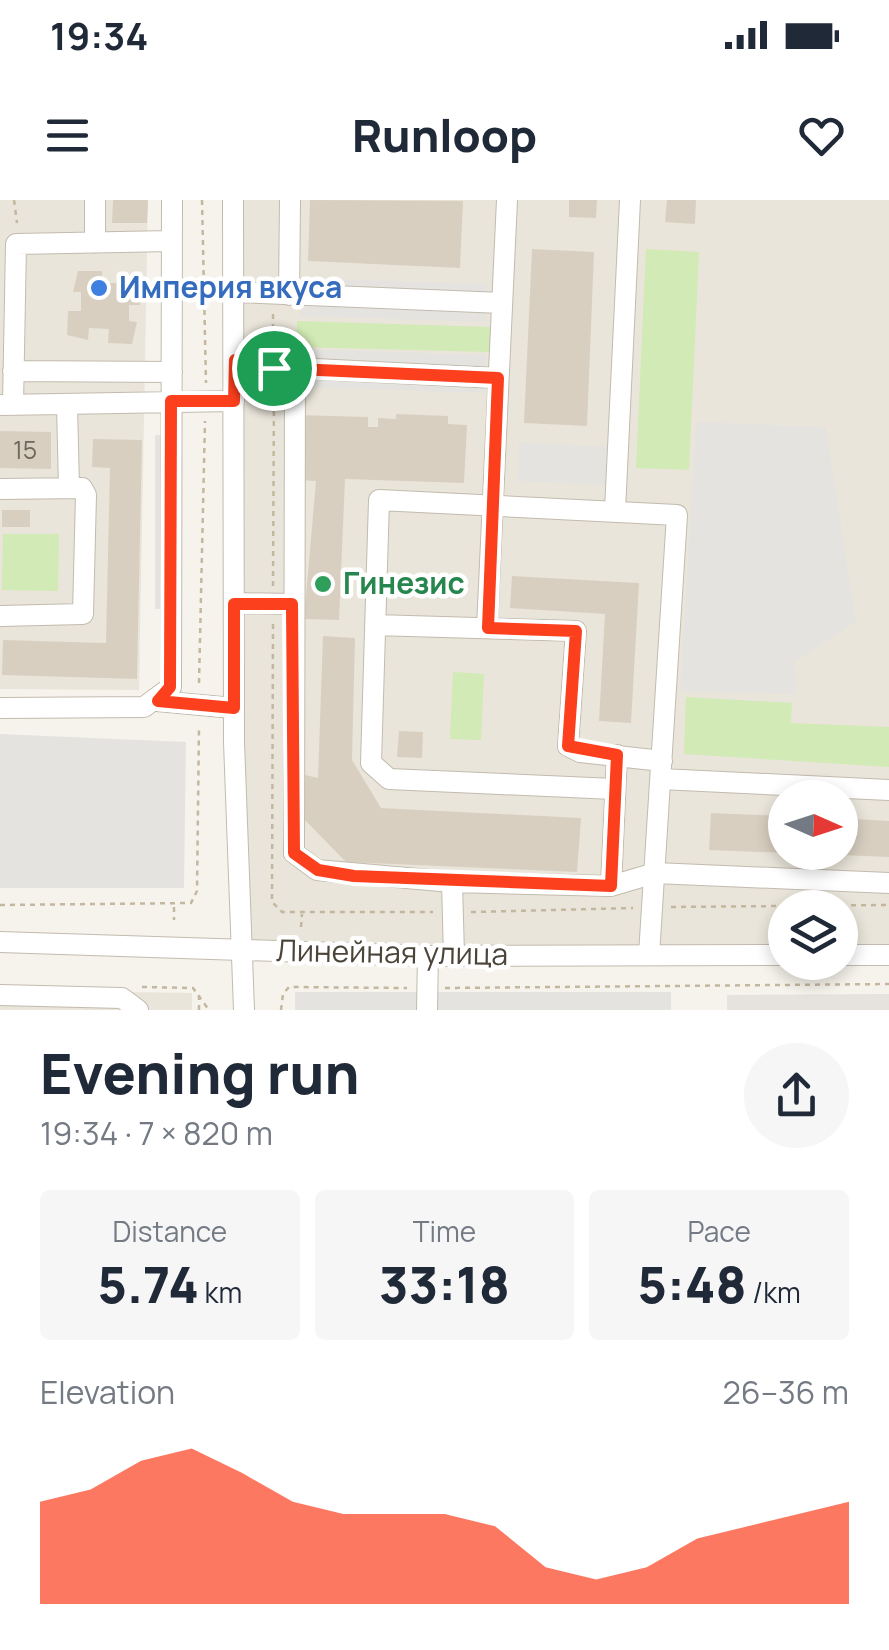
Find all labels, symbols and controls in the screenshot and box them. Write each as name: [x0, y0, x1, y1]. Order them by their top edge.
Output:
text: 19:34: [50, 9, 149, 61]
text: Runloop: [352, 104, 537, 166]
icon: menu: [40, 108, 95, 163]
icon: heart: [794, 108, 849, 163]
place label: Империя вкуса: [119, 266, 342, 307]
marker: Империя вкуса: [88, 277, 110, 299]
pin: [232, 326, 317, 411]
icon: arrive: [247, 341, 302, 396]
house number: 15: [13, 432, 37, 467]
place label: Гинезис: [343, 562, 465, 603]
marker: Гинезис: [312, 573, 334, 595]
north arrow: [768, 780, 858, 870]
map controls: [768, 780, 858, 980]
button: layers: [768, 890, 858, 980]
street label: Линейная улица: [276, 929, 508, 974]
text: Evening run: [40, 1035, 359, 1111]
button: share: [744, 1043, 849, 1148]
text: 19:34 · 7 × 820 m: [40, 1111, 273, 1155]
text: Distance: [112, 1212, 227, 1250]
text: Time: [413, 1212, 476, 1250]
text: Pace: [688, 1212, 751, 1250]
text: 5.74: [98, 1250, 199, 1318]
text: 33:18: [379, 1250, 510, 1318]
text: 5:48: [638, 1250, 747, 1318]
text: km: [199, 1273, 242, 1311]
text: /km: [747, 1273, 801, 1311]
text: Elevation: [40, 1370, 175, 1414]
text: 26–36 m: [723, 1370, 849, 1414]

